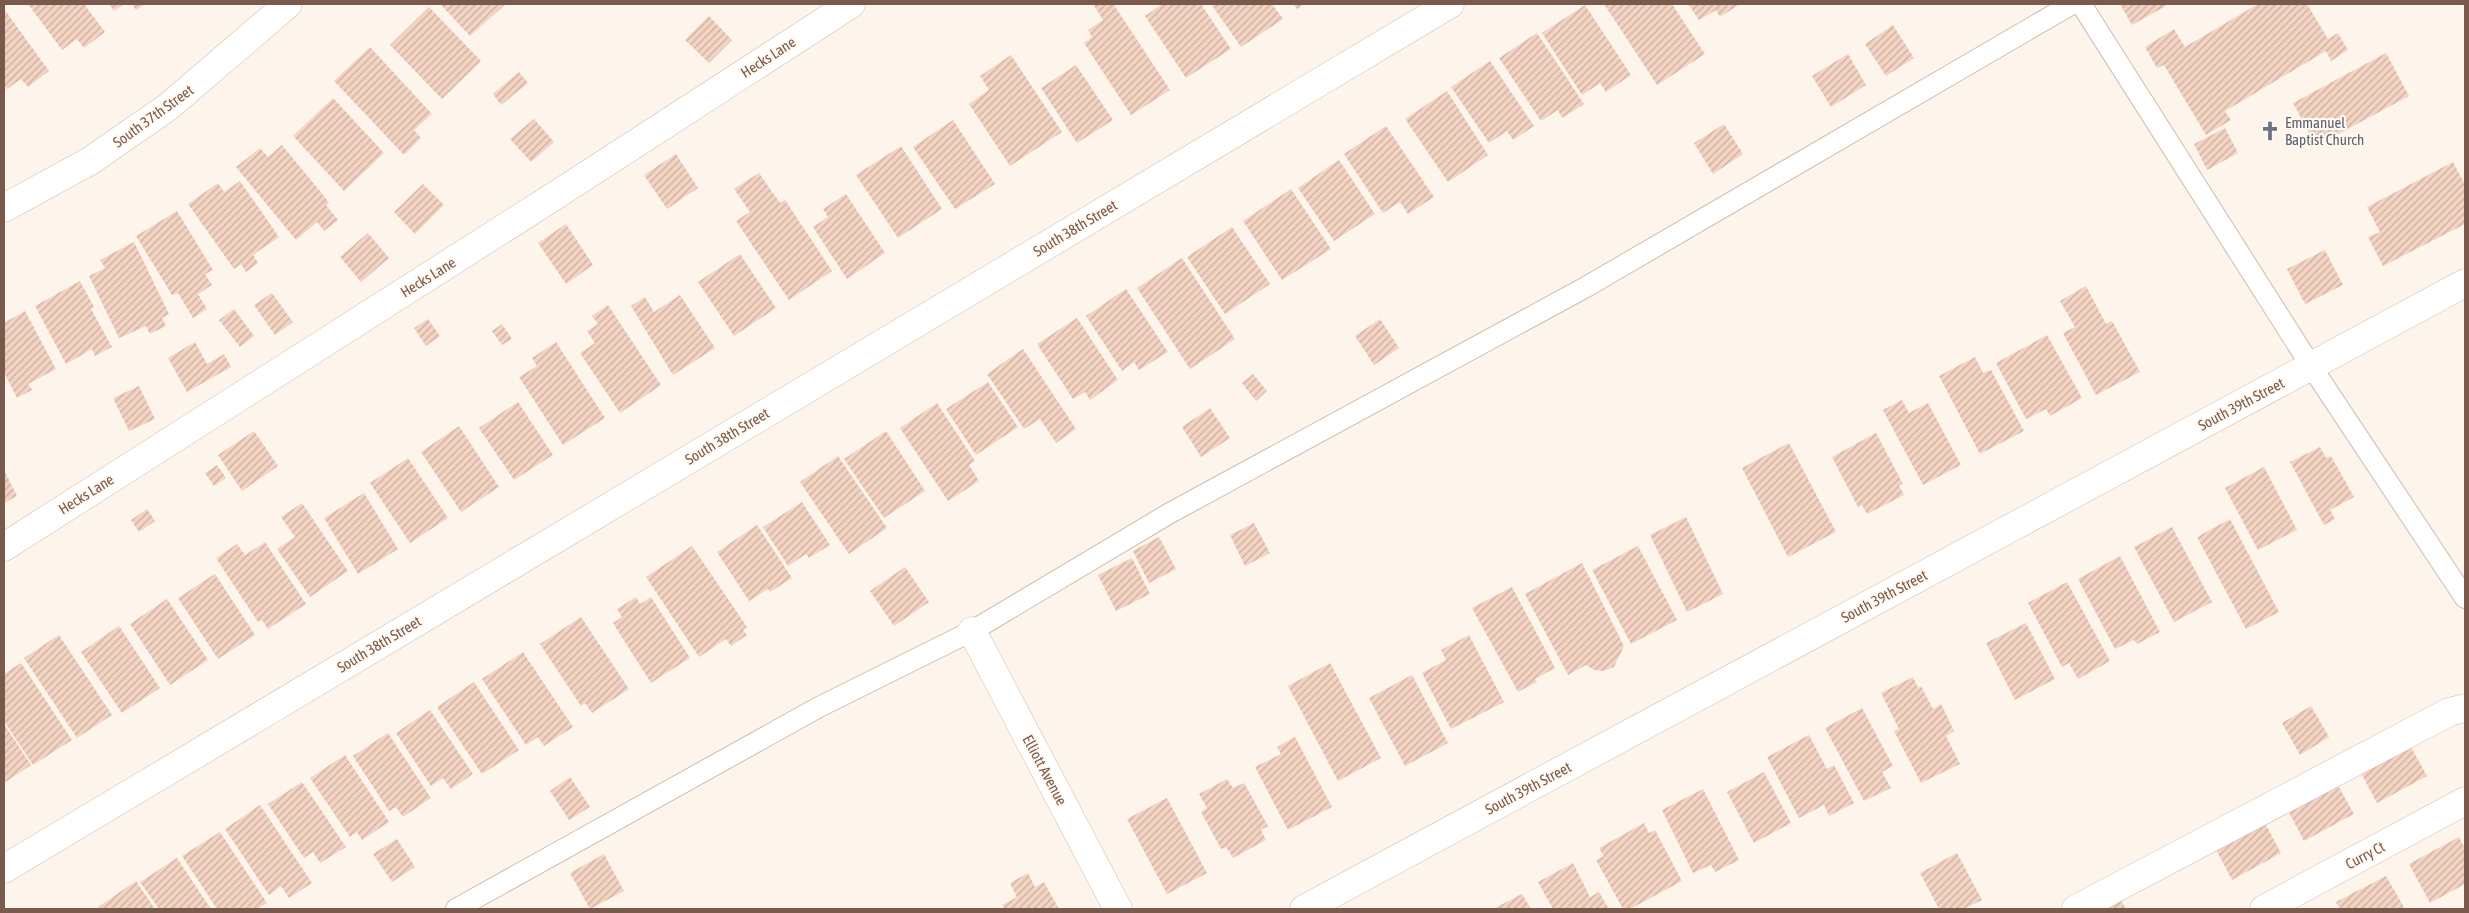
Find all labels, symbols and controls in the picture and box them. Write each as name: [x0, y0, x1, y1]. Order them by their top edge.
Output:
street label: Hecks Lane: [737, 33, 799, 81]
street label: South 37th Street: [110, 81, 196, 151]
place label: Emmanuel Baptist Church: [2285, 114, 2364, 148]
church icon: Emmanuel Baptist Church: [2259, 120, 2281, 142]
street label: South 38th Street: [1030, 196, 1120, 260]
street label: Hecks Lane: [397, 253, 459, 301]
street label: South 39th Street: [2195, 374, 2287, 434]
street label: South 38th Street: [682, 404, 772, 468]
street label: Hecks Lane: [55, 470, 117, 518]
street label: South 39th Street: [1838, 566, 1930, 626]
street label: South 38th Street: [334, 612, 424, 676]
street label: Elliott Avenue: [1019, 732, 1071, 808]
street label: South 39th Street: [1482, 758, 1574, 818]
street label: Curry Ct: [2342, 838, 2388, 872]

